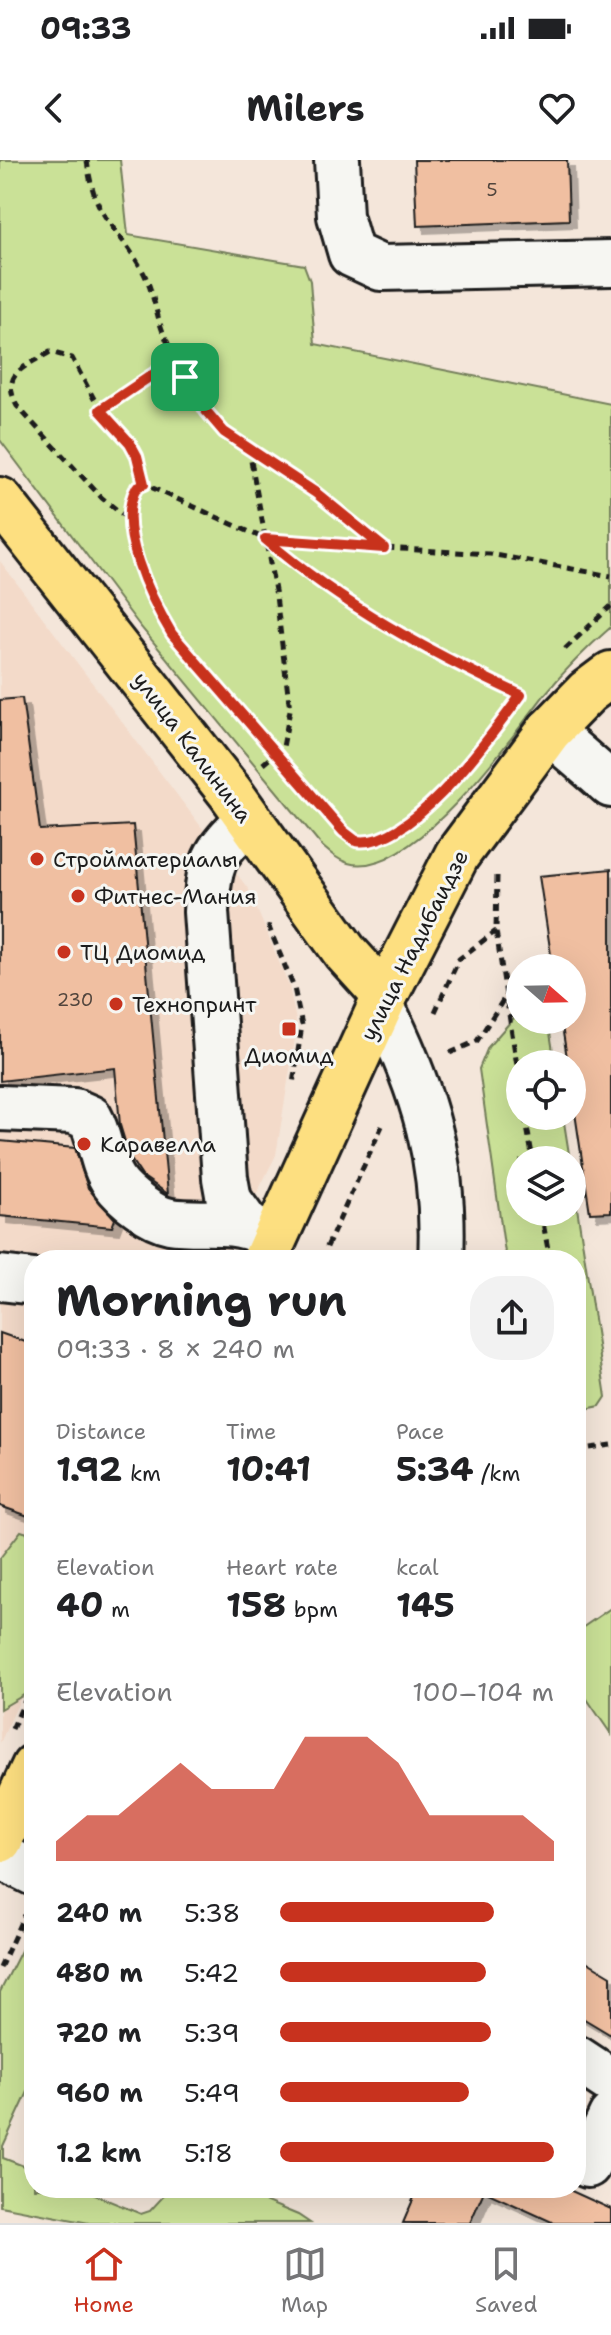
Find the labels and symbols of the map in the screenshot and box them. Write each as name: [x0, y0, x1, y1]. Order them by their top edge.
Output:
house number: 5: [486, 178, 498, 202]
pin: [151, 343, 219, 411]
street label: улица Калинина: [126, 666, 259, 829]
place label: Стройматериалы: [53, 845, 238, 874]
street label: улица Надибаидзе: [354, 845, 475, 1046]
marker: Стройматериалы: [28, 850, 46, 868]
place label: Фитнес-Мания: [94, 882, 256, 911]
marker: Фитнес-Мания: [69, 887, 87, 905]
place label: ТЦ Диомид: [80, 938, 205, 967]
marker: ТЦ Диомид: [55, 943, 73, 961]
north arrow: [506, 954, 586, 1034]
house number: 230: [57, 988, 93, 1012]
place label: Технопринт: [132, 990, 257, 1019]
marker: Технопринт: [107, 995, 125, 1013]
marker: Диомид: [280, 1020, 298, 1038]
place label: Диомид: [244, 1041, 334, 1070]
place label: Каравелла: [100, 1130, 216, 1159]
marker: Каравелла: [75, 1135, 93, 1153]

